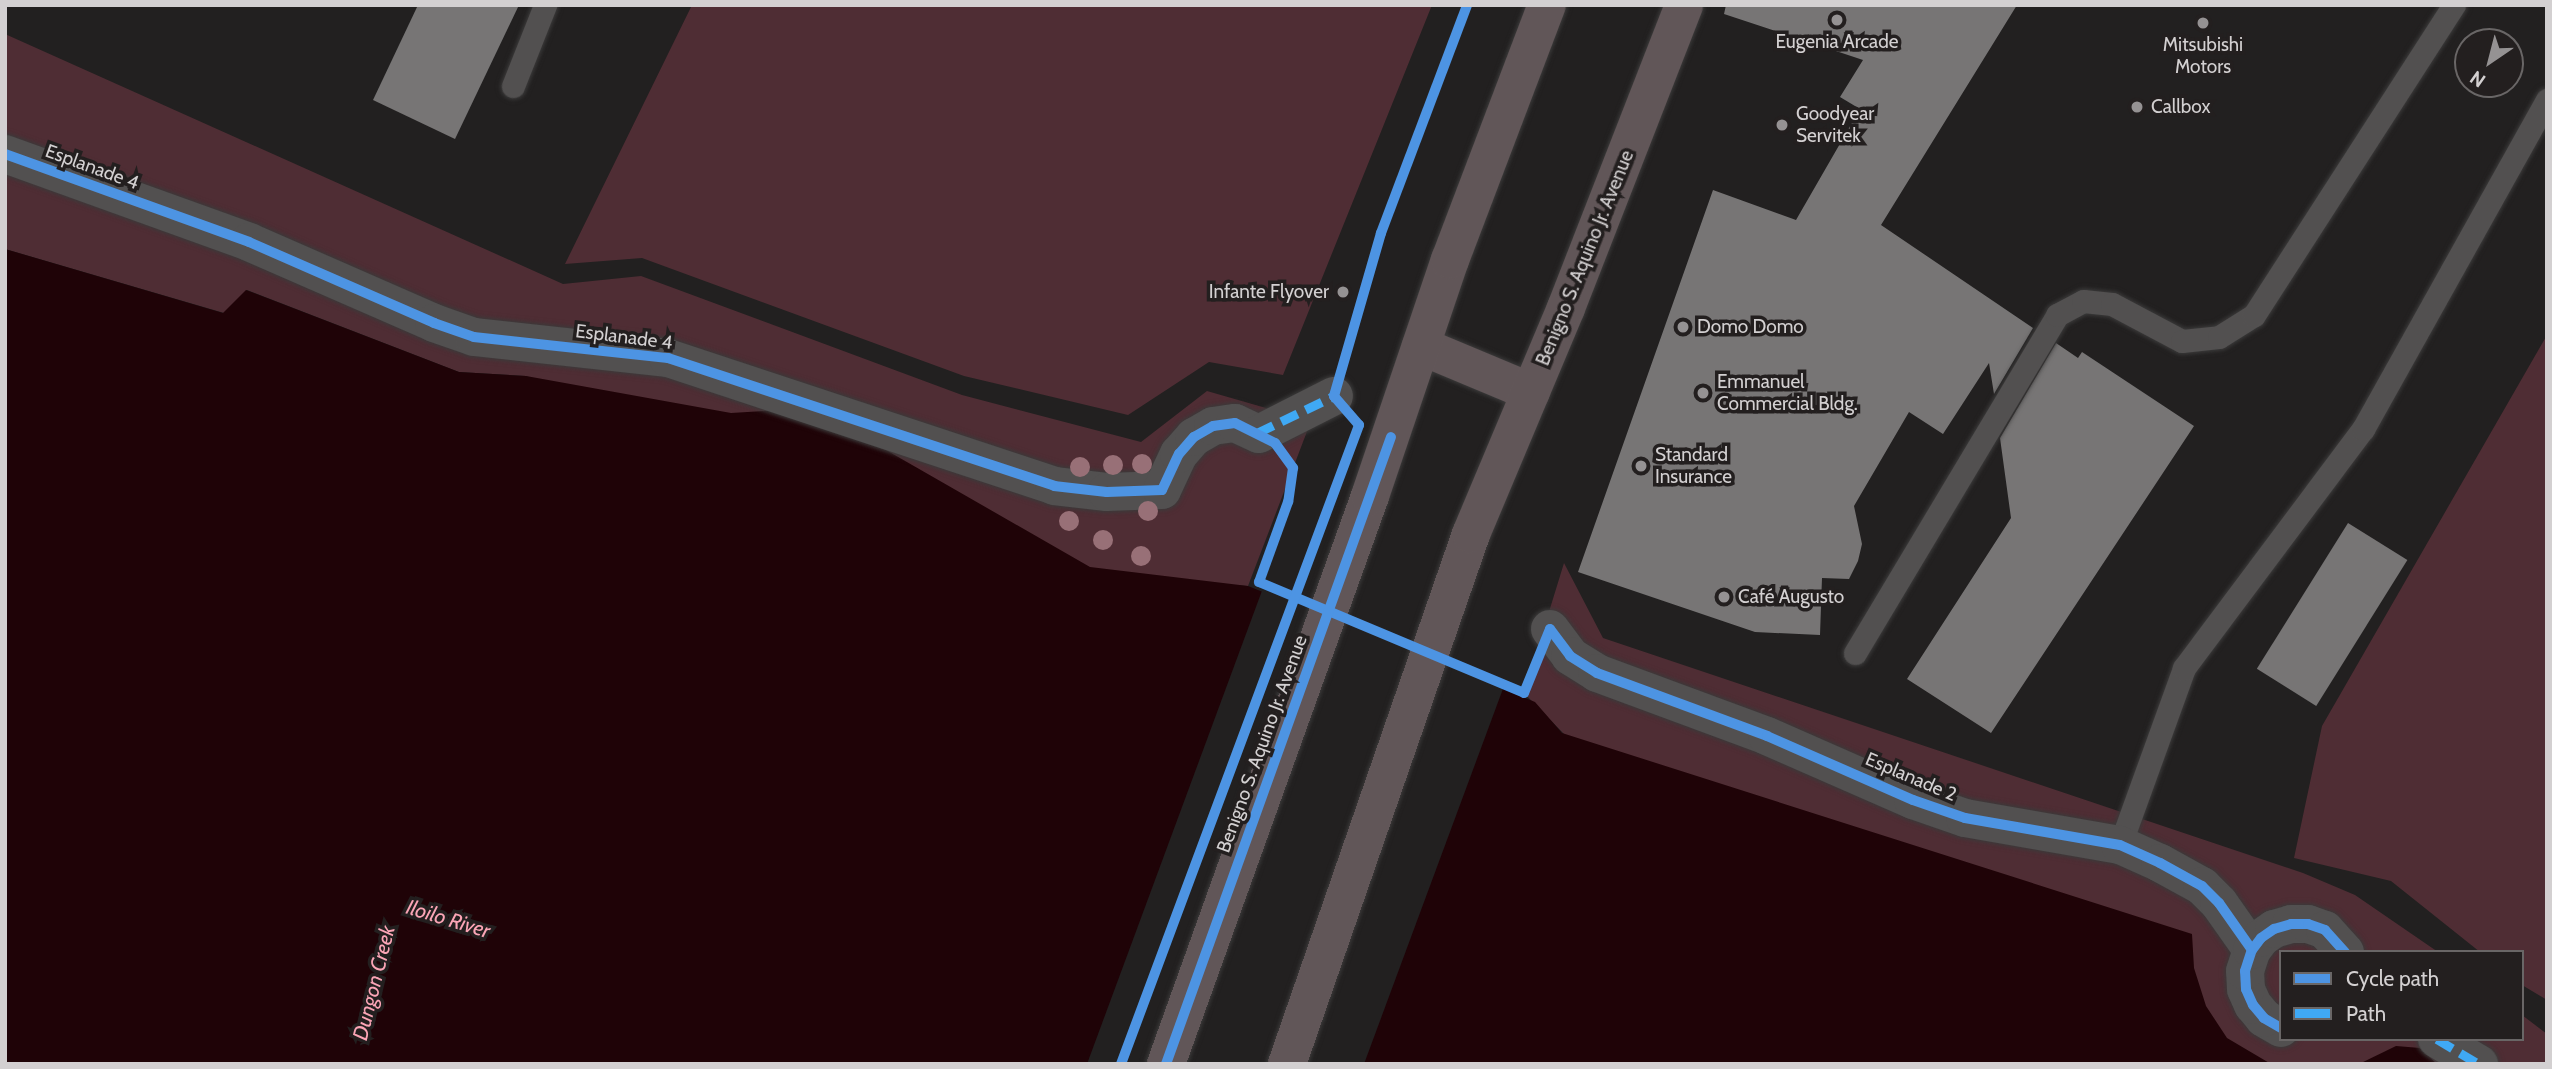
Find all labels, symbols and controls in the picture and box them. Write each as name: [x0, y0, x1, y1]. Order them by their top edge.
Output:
marker: Eugenia Arcade: [1829, 12, 1845, 28]
marker: Mitsubishi Motors: [2195, 15, 2211, 31]
north arrow: [2454, 28, 2524, 98]
place label: Eugenia Arcade: [1776, 31, 1898, 53]
place label: Mitsubishi Motors: [2163, 34, 2243, 78]
text: N: [2466, 66, 2490, 92]
place label: Callbox: [2151, 96, 2210, 118]
marker: Callbox: [2129, 99, 2145, 115]
place label: Goodyear Servitek: [1796, 103, 1874, 147]
marker: Goodyear Servitek: [1774, 117, 1790, 133]
street label: Esplanade 4: [42, 140, 142, 194]
street label: Benigno S. Aquino Jr. Avenue: [1531, 147, 1639, 369]
place label: Infante Flyover: [1209, 281, 1329, 303]
marker: Infante Flyover: [1335, 284, 1351, 300]
place label: Domo Domo: [1697, 316, 1804, 338]
marker: Domo Domo: [1675, 319, 1691, 335]
street label: Esplanade 4: [574, 320, 674, 354]
place label: Emmanuel Commercial Bldg.: [1717, 371, 1858, 415]
marker: Emmanuel Commercial Bldg.: [1695, 385, 1711, 401]
place label: Standard Insurance: [1655, 444, 1732, 488]
marker: Standard Insurance: [1633, 458, 1649, 474]
place label: Café Augusto: [1738, 586, 1844, 608]
marker: Café Augusto: [1716, 589, 1732, 605]
street label: Benigno S. Aquino Jr. Avenue: [1212, 632, 1312, 856]
street label: Esplanade 2: [1862, 748, 1960, 806]
water label: Iloilo River: [403, 894, 493, 944]
water label: Dungon Creek: [348, 923, 400, 1043]
legend: [2279, 950, 2524, 1041]
text: Cycle path: [2346, 966, 2439, 991]
text: Path: [2346, 1001, 2386, 1026]

